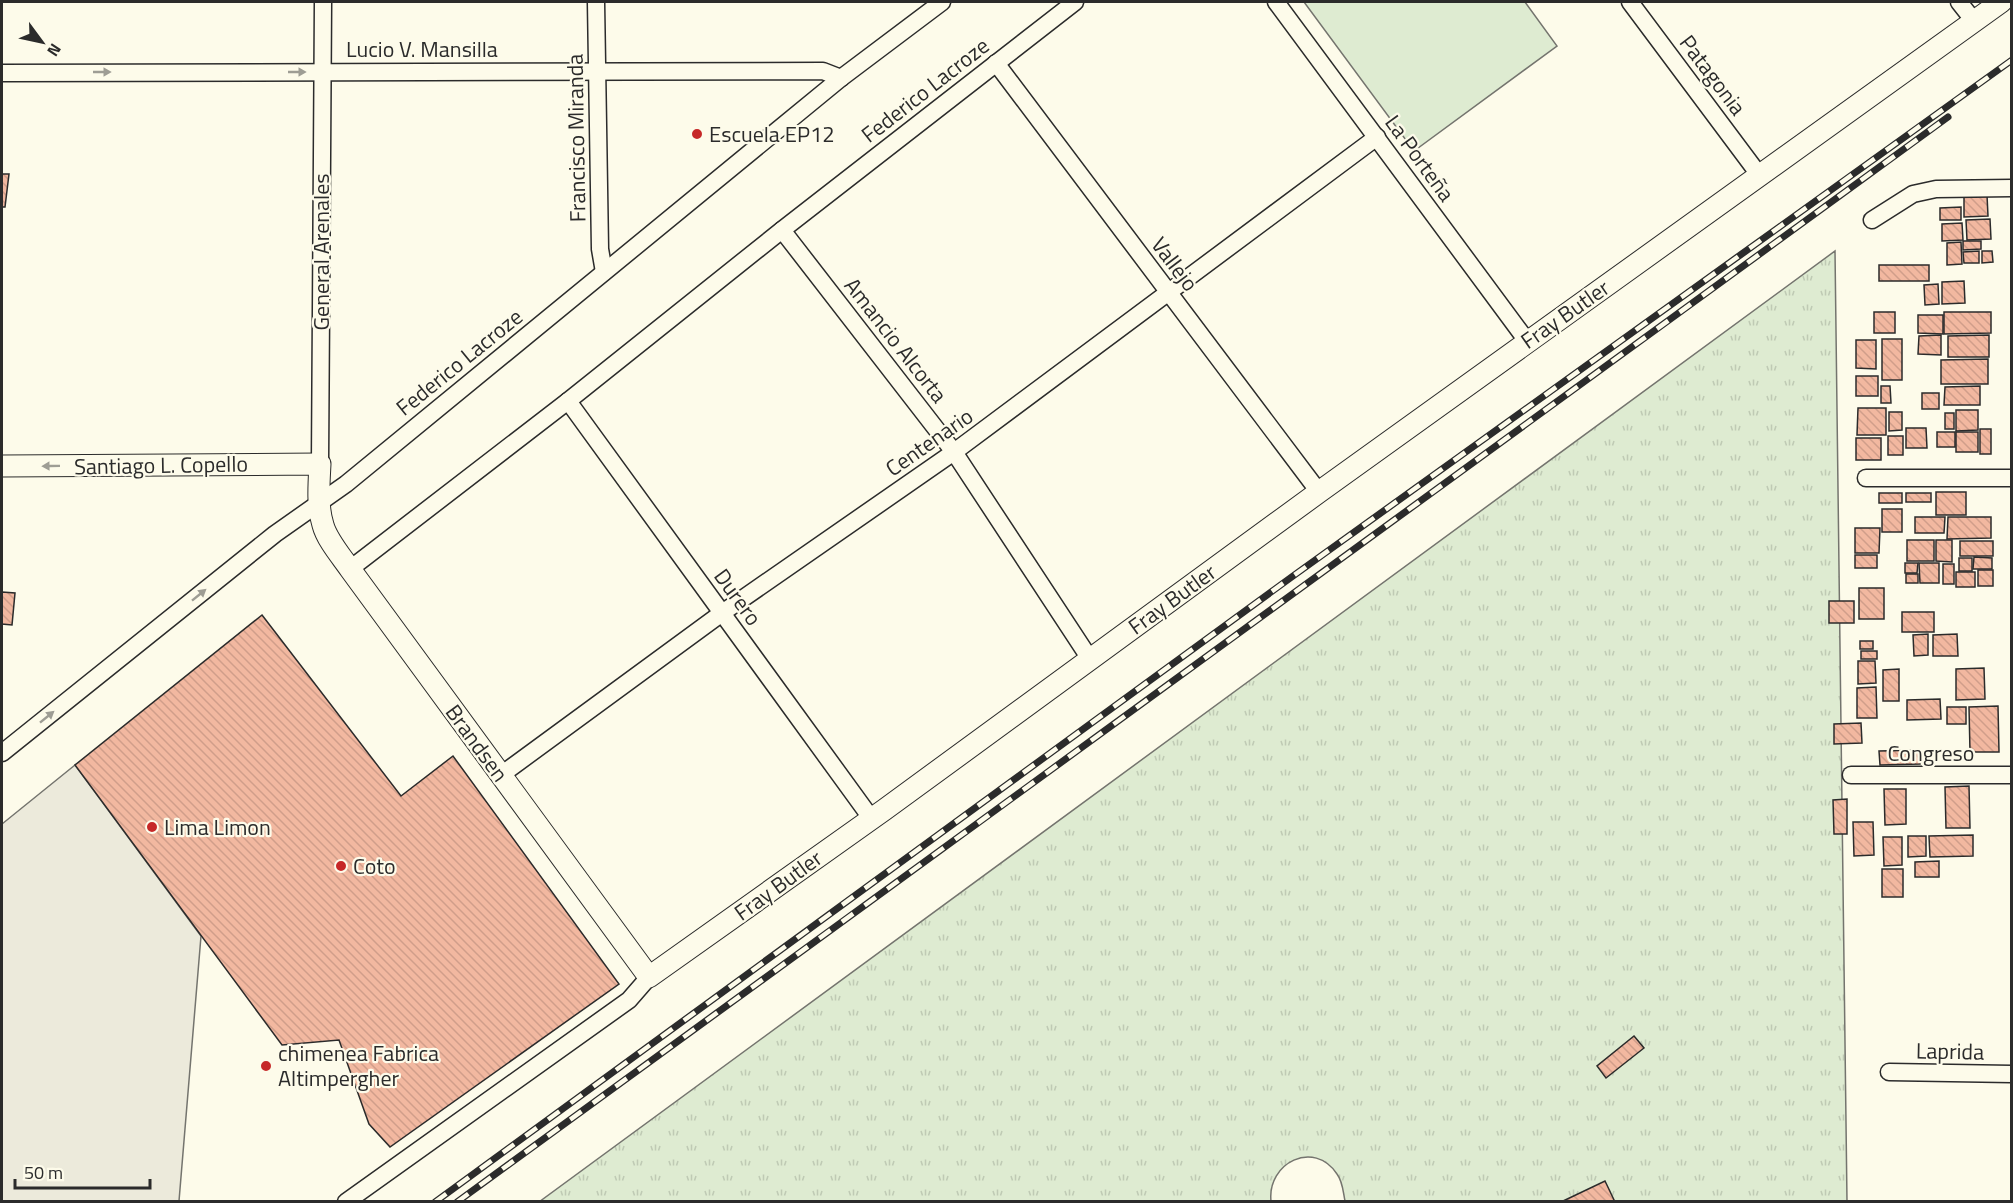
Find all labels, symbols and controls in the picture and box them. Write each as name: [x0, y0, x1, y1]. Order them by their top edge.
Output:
north arrow: [12, 12, 72, 72]
street label: Patagonia: [1671, 28, 1755, 122]
street label: Federico Lacroze: [854, 29, 996, 151]
street label: Lucio V. Mansilla: [346, 32, 498, 66]
text: N: [41, 39, 68, 61]
street label: Francisco Miranda: [558, 53, 594, 223]
one-way arrow: [92, 67, 111, 77]
one-way arrow: [287, 67, 306, 77]
street label: La Porteña: [1377, 107, 1463, 209]
place label: Escuela EP12: [709, 117, 835, 151]
marker: Escuela EP12: [690, 127, 704, 141]
street label: General Arenales: [304, 173, 338, 331]
street label: Vallejo: [1143, 229, 1207, 299]
street label: Amancio Alcorta: [836, 270, 956, 410]
street label: Fray Butler: [1514, 271, 1617, 357]
street label: Federico Lacroze: [388, 300, 530, 424]
street label: Centenario: [878, 399, 980, 485]
street label: Santiago L. Copello: [74, 446, 248, 484]
one-way arrow: [42, 461, 61, 471]
street label: Fray Butler: [1121, 555, 1224, 643]
street label: Durero: [706, 561, 770, 633]
one-way arrow: [192, 589, 207, 601]
street label: Brandsen: [437, 697, 517, 789]
one-way arrow: [39, 710, 55, 723]
street label: Congreso: [1888, 736, 1974, 770]
place label: Lima Limon: [164, 810, 271, 844]
marker: Lima Limon: [145, 820, 159, 834]
street label: Fray Butler: [727, 841, 830, 929]
place label: Coto: [353, 849, 396, 883]
marker: Coto: [334, 859, 348, 873]
street label: Laprida: [1916, 1033, 1984, 1069]
place label: chimenea Fabrica Altimpergher: [278, 1036, 439, 1095]
marker: chimenea Fabrica Altimpergher: [259, 1059, 273, 1073]
scale bar: [15, 1152, 150, 1190]
text: 50 m: [24, 1159, 63, 1186]

